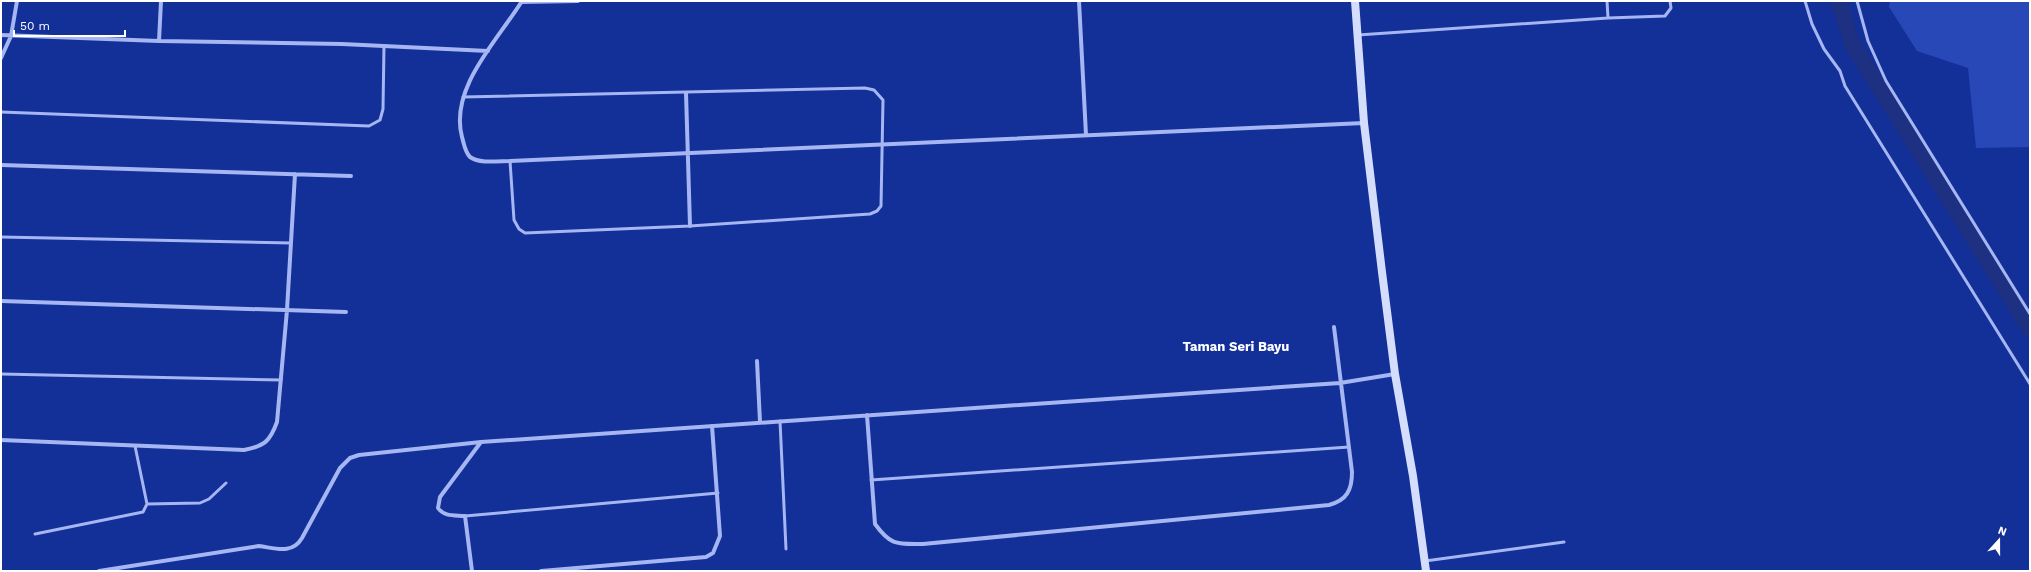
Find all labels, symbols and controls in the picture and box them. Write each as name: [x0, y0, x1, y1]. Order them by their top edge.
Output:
scale bar: [14, 12, 125, 38]
text: 50 m: [20, 19, 50, 33]
district label: Taman Seri Bayu: [1183, 339, 1289, 354]
north arrow: [1979, 520, 2019, 560]
text: N: [1996, 524, 2009, 539]

